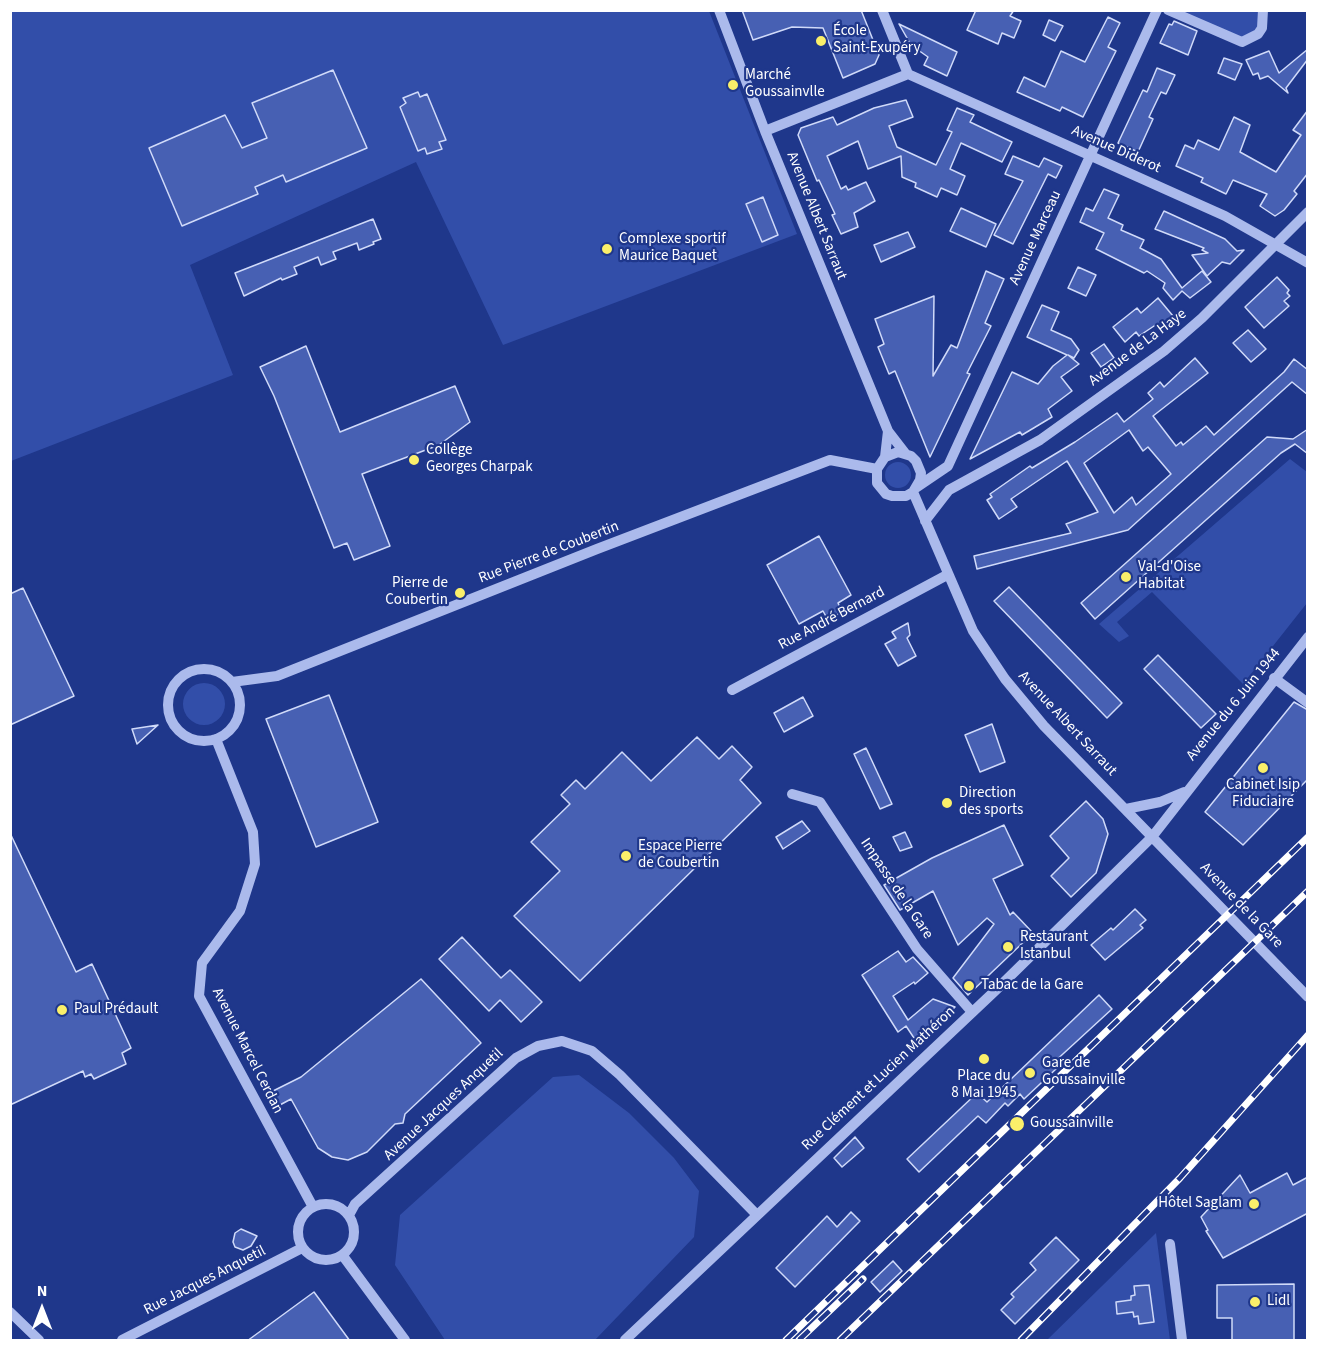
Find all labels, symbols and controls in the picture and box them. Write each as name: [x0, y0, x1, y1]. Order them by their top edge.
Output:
place label: École Saint-Exupéry: [833, 23, 920, 58]
marker: École Saint-Exupéry: [814, 34, 828, 48]
place label: Marché Goussainvlle: [745, 67, 825, 102]
marker: Marché Goussainvlle: [726, 78, 740, 92]
street label: Avenue Diderot: [1069, 122, 1163, 178]
street label: Avenue Albert Sarraut: [782, 149, 850, 283]
street label: Avenue Marceau: [1006, 188, 1066, 288]
place label: Complexe sportif Maurice Baquet: [619, 231, 726, 266]
marker: Complexe sportif Maurice Baquet: [600, 242, 614, 256]
street label: Avenue de La Haye: [1086, 305, 1190, 391]
place label: Collège Georges Charpak: [426, 442, 533, 477]
marker: Collège Georges Charpak: [407, 453, 421, 467]
street label: Rue Pierre de Coubertin: [476, 518, 622, 588]
place label: Val-d'Oise Habitat: [1138, 559, 1201, 594]
marker: Val-d'Oise Habitat: [1119, 570, 1133, 584]
place label: Pierre de Coubertin: [385, 575, 448, 610]
street label: Rue André Bernard: [776, 583, 888, 655]
marker: Pierre de Coubertin: [453, 586, 467, 600]
street label: Avenue du 6 Juin 1944: [1183, 645, 1285, 765]
street label: Avenue Albert Sarraut: [1014, 668, 1120, 780]
marker: Cabinet Isip Fiduciaire: [1256, 761, 1270, 775]
place label: Cabinet Isip Fiduciaire: [1226, 777, 1300, 812]
place label: Direction des sports: [959, 785, 1023, 820]
marker: Direction des sports: [940, 796, 954, 810]
street label: Impasse de la Gare: [856, 835, 936, 943]
place label: Espace Pierre de Coubertin: [638, 838, 722, 873]
marker: Espace Pierre de Coubertin: [619, 849, 633, 863]
street label: Avenue de la Gare: [1196, 860, 1286, 952]
place label: Restaurant Istanbul: [1020, 929, 1088, 964]
marker: Restaurant Istanbul: [1001, 940, 1015, 954]
place label: Tabac de la Gare: [981, 977, 1083, 995]
marker: Tabac de la Gare: [962, 979, 976, 993]
street label: Avenue Marcel Cerdan: [207, 985, 287, 1117]
place label: Paul Prédault: [74, 1001, 158, 1019]
marker: Paul Prédault: [55, 1003, 69, 1017]
street label: Rue Clément et Lucien Mathéron: [799, 1003, 959, 1155]
street label: Avenue Jacques Anquetil: [381, 1045, 507, 1165]
marker: Place du 8 Mai 1945: [977, 1052, 991, 1066]
place label: Gare de Goussainville: [1042, 1055, 1125, 1090]
marker: Gare de Goussainville: [1023, 1066, 1037, 1080]
place label: Place du 8 Mai 1945: [951, 1068, 1017, 1103]
marker: Goussainville: [1008, 1115, 1026, 1133]
place label: Goussainville: [1030, 1115, 1113, 1133]
place label: Hôtel Saglam: [1158, 1195, 1242, 1213]
marker: Hôtel Saglam: [1247, 1197, 1261, 1211]
street label: Rue Jacques Anquetil: [141, 1242, 269, 1320]
north arrow: [12, 1279, 72, 1339]
text: N: [37, 1280, 47, 1302]
place label: Lidl: [1267, 1293, 1290, 1311]
marker: Lidl: [1248, 1295, 1262, 1309]

